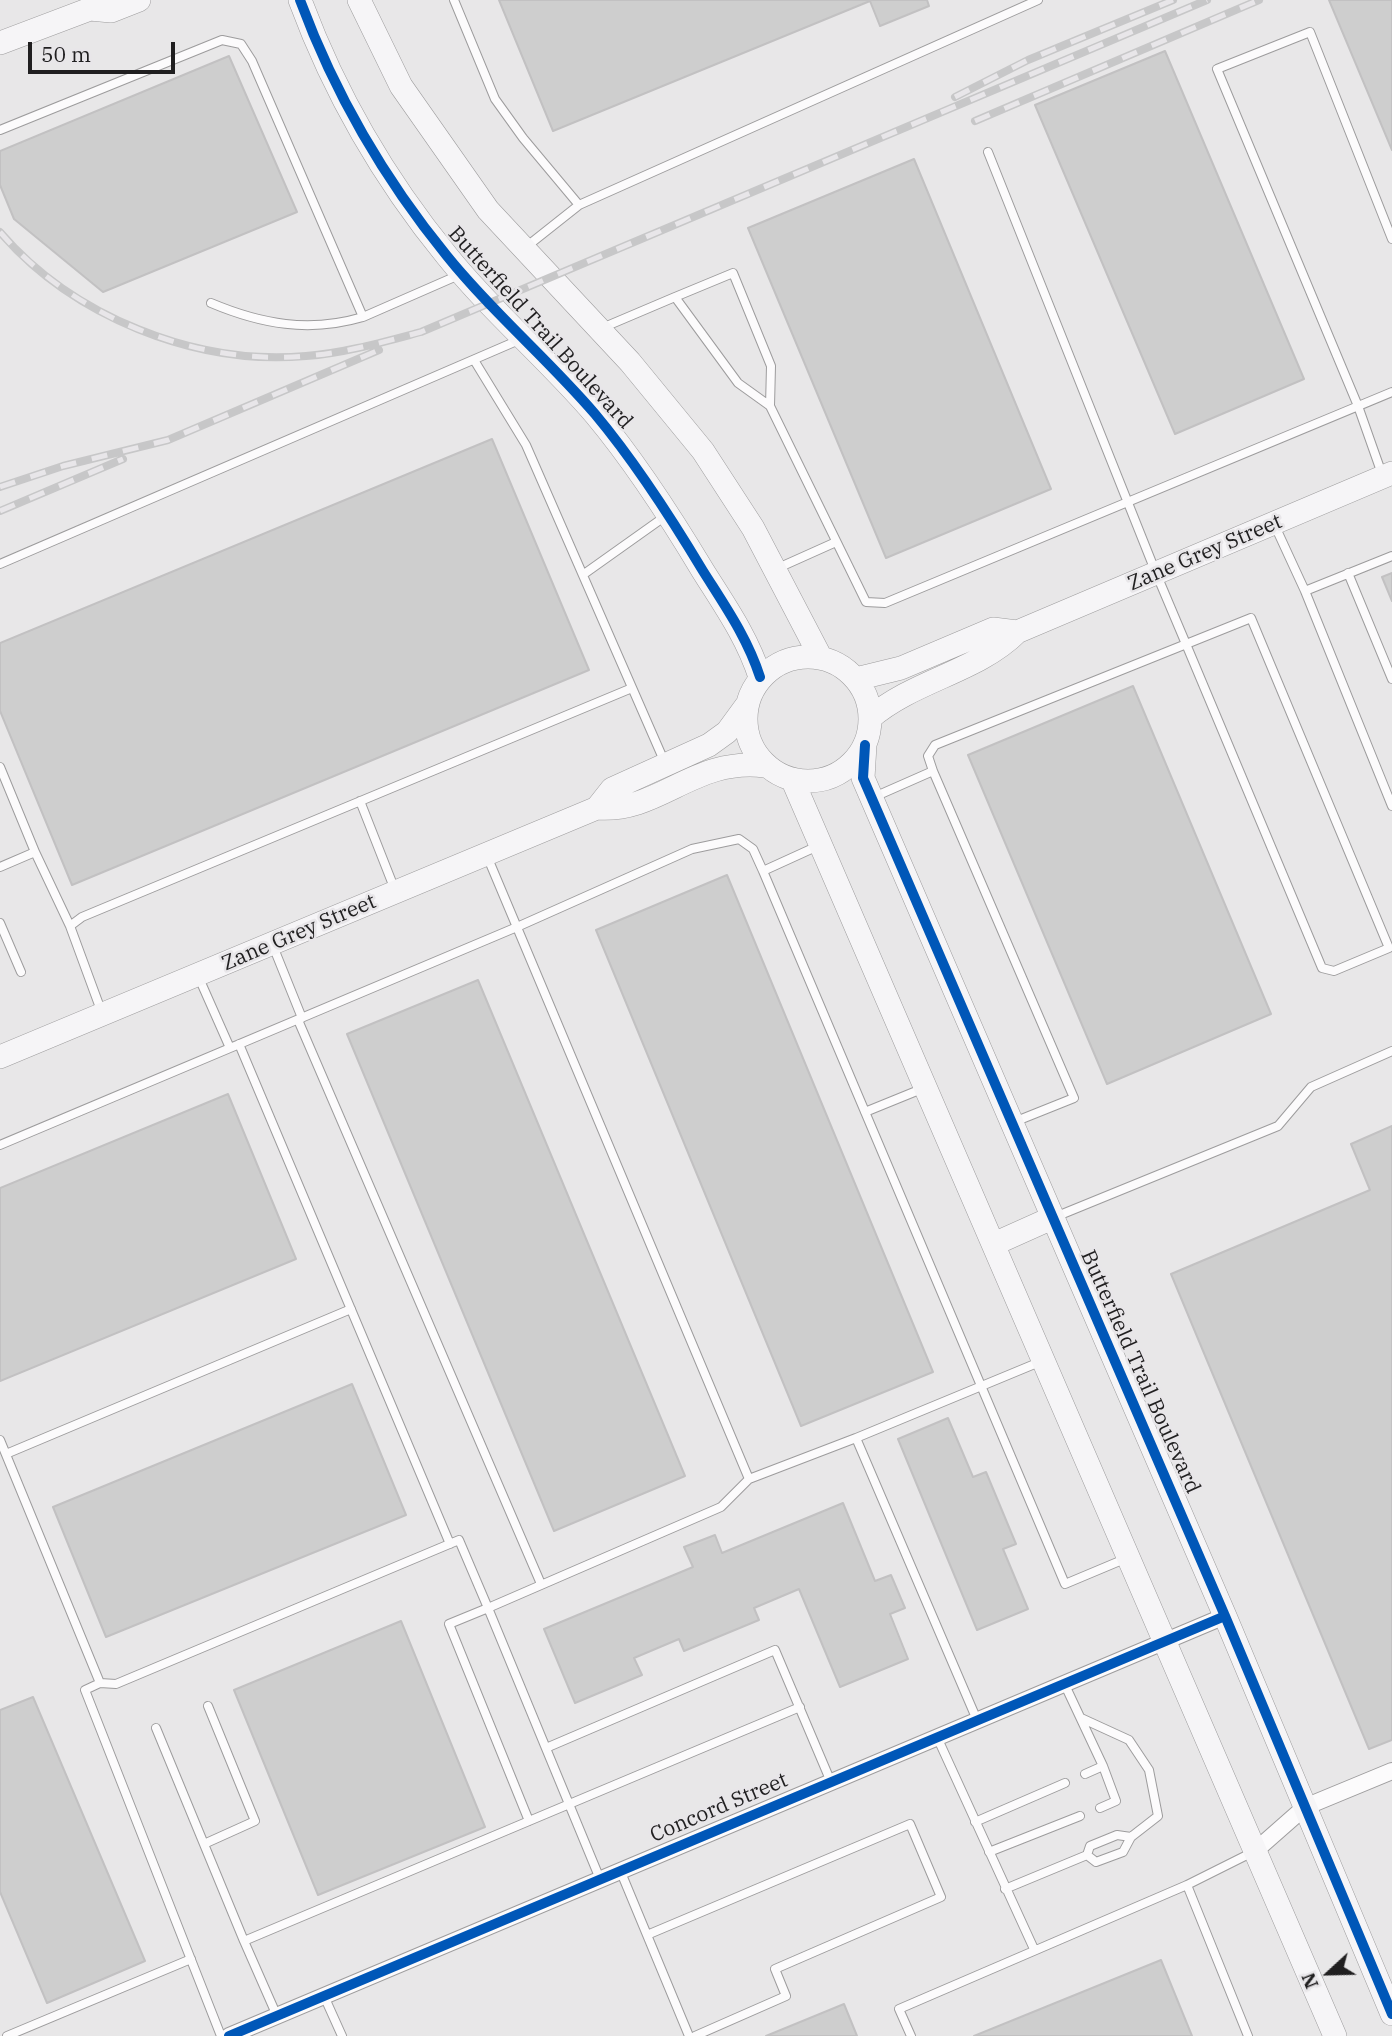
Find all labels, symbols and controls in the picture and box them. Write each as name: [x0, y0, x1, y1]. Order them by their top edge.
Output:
scale bar: [32, 28, 178, 72]
text: 50 m: [41, 40, 91, 68]
street label: Butterfield Trail Boulevard: [442, 222, 638, 434]
street label: Zane Grey Street: [1124, 509, 1286, 597]
street label: Zane Grey Street: [218, 889, 380, 977]
street label: Butterfield Trail Boulevard: [1075, 1246, 1205, 1498]
street label: Concord Street: [646, 1768, 792, 1848]
north arrow: [1294, 1938, 1364, 2008]
text: N: [1296, 1969, 1323, 1992]

